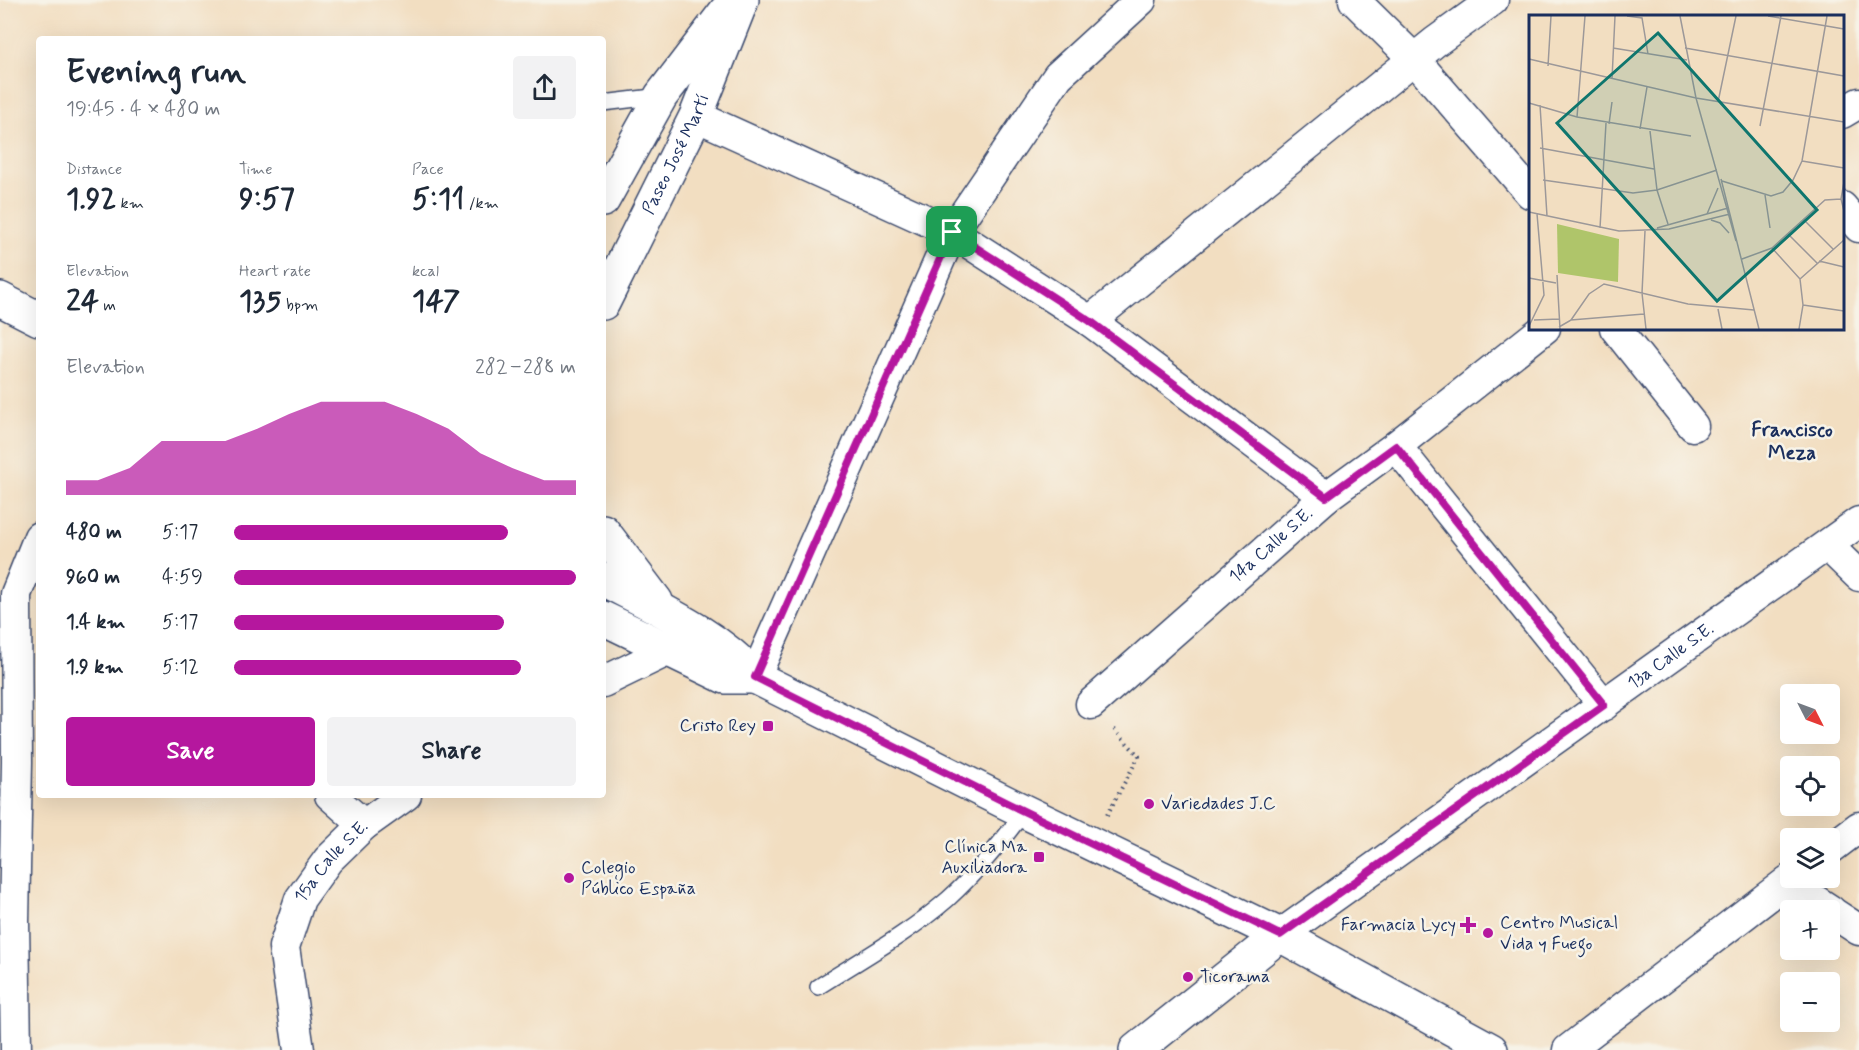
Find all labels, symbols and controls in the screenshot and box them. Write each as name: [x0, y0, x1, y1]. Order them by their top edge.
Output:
inset map: [1529, 15, 1844, 330]
text: Evening run: [66, 51, 246, 95]
button: share: [513, 56, 576, 119]
street label: Paseo José Martí: [637, 90, 716, 219]
text: 19:45 · 4 × 480 m: [66, 96, 221, 123]
text: Distance: [66, 159, 122, 180]
text: Time: [239, 159, 273, 180]
text: Pace: [412, 159, 444, 180]
text: 1.92: [66, 180, 116, 219]
text: 9:57: [239, 180, 295, 219]
text: 5:11: [412, 180, 464, 219]
text: km: [116, 193, 144, 214]
text: /km: [464, 193, 499, 214]
pin: [926, 206, 977, 257]
icon: arrive: [935, 215, 968, 248]
text: Elevation: [66, 261, 129, 282]
text: Heart rate: [239, 261, 311, 282]
text: kcal: [412, 261, 439, 282]
text: 24: [66, 282, 99, 321]
text: 135: [239, 282, 282, 321]
text: 147: [412, 282, 460, 321]
text: m: [99, 295, 116, 316]
text: bpm: [282, 295, 318, 316]
text: Elevation: [66, 354, 145, 381]
text: 282–288 m: [475, 354, 576, 381]
district label: Francisco Meza: [1751, 417, 1833, 467]
street label: 14a Calle S.E.: [1224, 502, 1318, 589]
text: 480 m: [66, 519, 122, 546]
text: 5:17: [162, 519, 198, 546]
text: 960 m: [66, 564, 120, 591]
text: 4:59: [162, 564, 203, 591]
text: 1.4 km: [66, 609, 125, 636]
text: 5:17: [162, 609, 198, 636]
street label: 13a Calle S.E.: [1623, 617, 1719, 695]
text: 1.9 km: [66, 654, 124, 681]
text: 5:12: [162, 654, 199, 681]
north arrow: [1780, 684, 1840, 744]
map controls: [1780, 684, 1840, 1032]
place label: Cristo Rey: [679, 714, 756, 738]
button: Save: [66, 717, 315, 786]
button: Share: [327, 717, 576, 786]
marker: Cristo Rey: [761, 719, 775, 733]
button: locate: [1780, 756, 1840, 816]
place label: Variedades J.C: [1161, 792, 1276, 816]
marker: Variedades J.C: [1142, 797, 1156, 811]
street label: 15a Calle S.E.: [289, 814, 373, 908]
button: layers: [1780, 828, 1840, 888]
place label: Clínica Ma Auxiliadora: [941, 835, 1027, 880]
marker: Clínica Ma Auxiliadora: [1032, 850, 1046, 864]
place label: Colegio Público España: [581, 856, 696, 901]
marker: Colegio Público España: [562, 871, 576, 885]
button: +: [1780, 900, 1840, 960]
place label: Centro Musical Vida y Fuego: [1500, 911, 1618, 958]
place label: Farmacia Lycy: [1341, 913, 1456, 937]
marker: Farmacia Lycy: [1461, 918, 1475, 932]
marker: Centro Musical Vida y Fuego: [1481, 926, 1495, 940]
place label: Ticorama: [1200, 965, 1270, 989]
marker: Ticorama: [1181, 970, 1195, 984]
button: −: [1780, 972, 1840, 1032]

